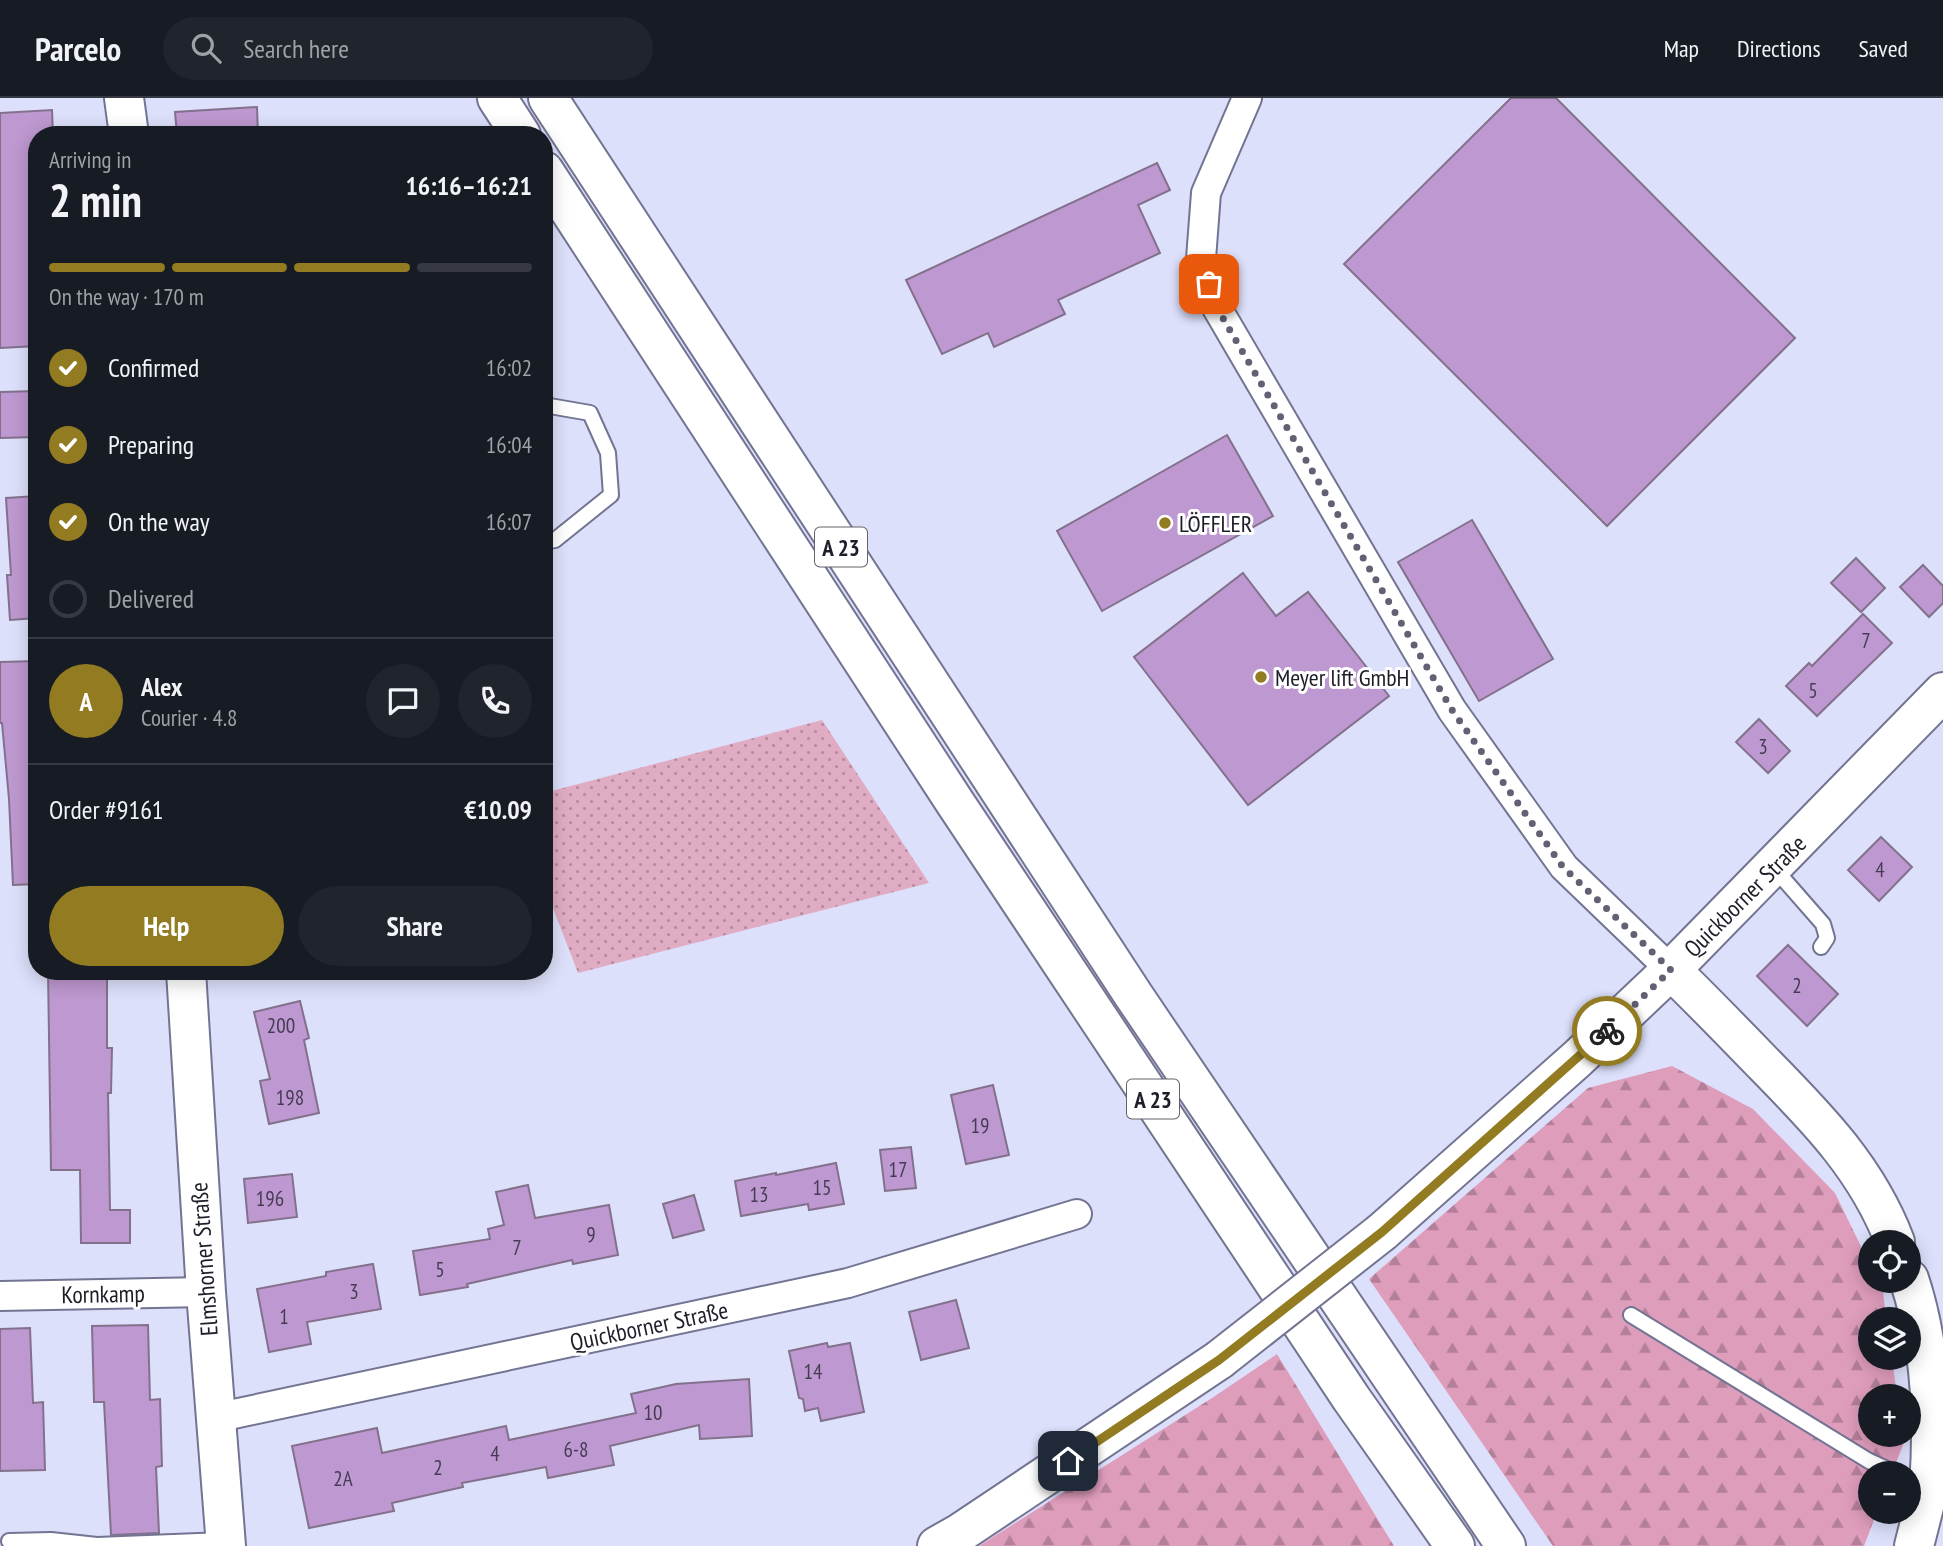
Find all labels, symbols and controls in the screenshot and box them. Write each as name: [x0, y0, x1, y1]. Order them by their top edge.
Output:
search box: [163, 17, 653, 80]
text: Parcelo: [35, 27, 121, 70]
icon: search: [187, 29, 225, 67]
text: Search here: [243, 32, 349, 65]
text: Map: [1664, 33, 1699, 64]
text: Directions: [1737, 33, 1821, 64]
text: Saved: [1859, 33, 1908, 64]
text: Arriving in: [49, 145, 131, 174]
text: 16:16–16:21: [405, 169, 532, 202]
text: 2 min: [49, 170, 142, 230]
pin: [1179, 254, 1239, 314]
icon: bag: [1190, 265, 1228, 303]
text: On the way · 170 m: [49, 282, 204, 311]
icon: check: [49, 349, 87, 387]
text: Confirmed: [108, 351, 199, 384]
text: 16:02: [486, 353, 532, 382]
icon: check: [49, 426, 87, 464]
text: Preparing: [108, 428, 194, 461]
text: 16:04: [486, 430, 532, 459]
icon: check: [49, 503, 87, 541]
text: On the way: [108, 505, 210, 538]
text: 16:07: [486, 507, 532, 536]
place label: LÖFFLER: [1179, 508, 1252, 539]
marker: LÖFFLER: [1157, 515, 1173, 531]
road number: A 23: [815, 528, 867, 566]
text: Delivered: [108, 582, 194, 615]
house number: 7: [1861, 627, 1871, 654]
place label: Meyer lift GmbH: [1275, 662, 1409, 693]
button: chat: [366, 664, 440, 738]
button: phone: [458, 664, 532, 738]
marker: Meyer lift GmbH: [1253, 669, 1269, 685]
text: Alex: [141, 670, 182, 703]
house number: 5: [1808, 677, 1818, 704]
text: A: [79, 685, 93, 718]
text: Courier · 4.8: [141, 703, 237, 732]
house number: 3: [1758, 733, 1768, 760]
text: Order #9161: [49, 793, 164, 826]
text: €10.09: [464, 793, 532, 826]
street label: Quickborner Straße: [1677, 828, 1813, 964]
house number: 4: [1875, 856, 1885, 883]
button: Help: [49, 886, 284, 966]
button: Share: [298, 886, 532, 966]
house number: 2: [1792, 972, 1802, 999]
courier: [1572, 996, 1642, 1066]
house number: 200: [267, 1012, 295, 1039]
icon: bike: [1588, 1012, 1626, 1050]
road number: A 23: [1127, 1080, 1179, 1118]
house number: 198: [276, 1084, 304, 1111]
house number: 19: [971, 1112, 989, 1139]
house number: 17: [889, 1156, 907, 1183]
house number: 15: [813, 1174, 831, 1201]
street label: Elmshorner Straße: [183, 1181, 225, 1337]
house number: 13: [750, 1181, 768, 1208]
house number: 196: [256, 1185, 284, 1212]
house number: 9: [586, 1221, 596, 1248]
map controls: [1858, 1230, 1921, 1524]
button: locate: [1858, 1230, 1921, 1293]
house number: 7: [512, 1234, 522, 1261]
house number: 5: [435, 1256, 445, 1283]
street label: Kornkamp: [61, 1278, 145, 1310]
house number: 3: [349, 1278, 359, 1305]
street label: Quickborner Straße: [567, 1294, 731, 1358]
house number: 1: [279, 1303, 289, 1330]
button: layers: [1858, 1307, 1921, 1370]
house number: 14: [804, 1358, 823, 1385]
button: +: [1858, 1384, 1921, 1447]
house number: 10: [644, 1399, 662, 1426]
pin: [1038, 1431, 1098, 1491]
house number: 6-8: [563, 1436, 589, 1463]
house number: 4: [490, 1440, 500, 1467]
icon: home: [1049, 1442, 1087, 1480]
house number: 2: [433, 1454, 443, 1481]
button: −: [1858, 1461, 1921, 1524]
house number: 2A: [333, 1465, 353, 1492]

